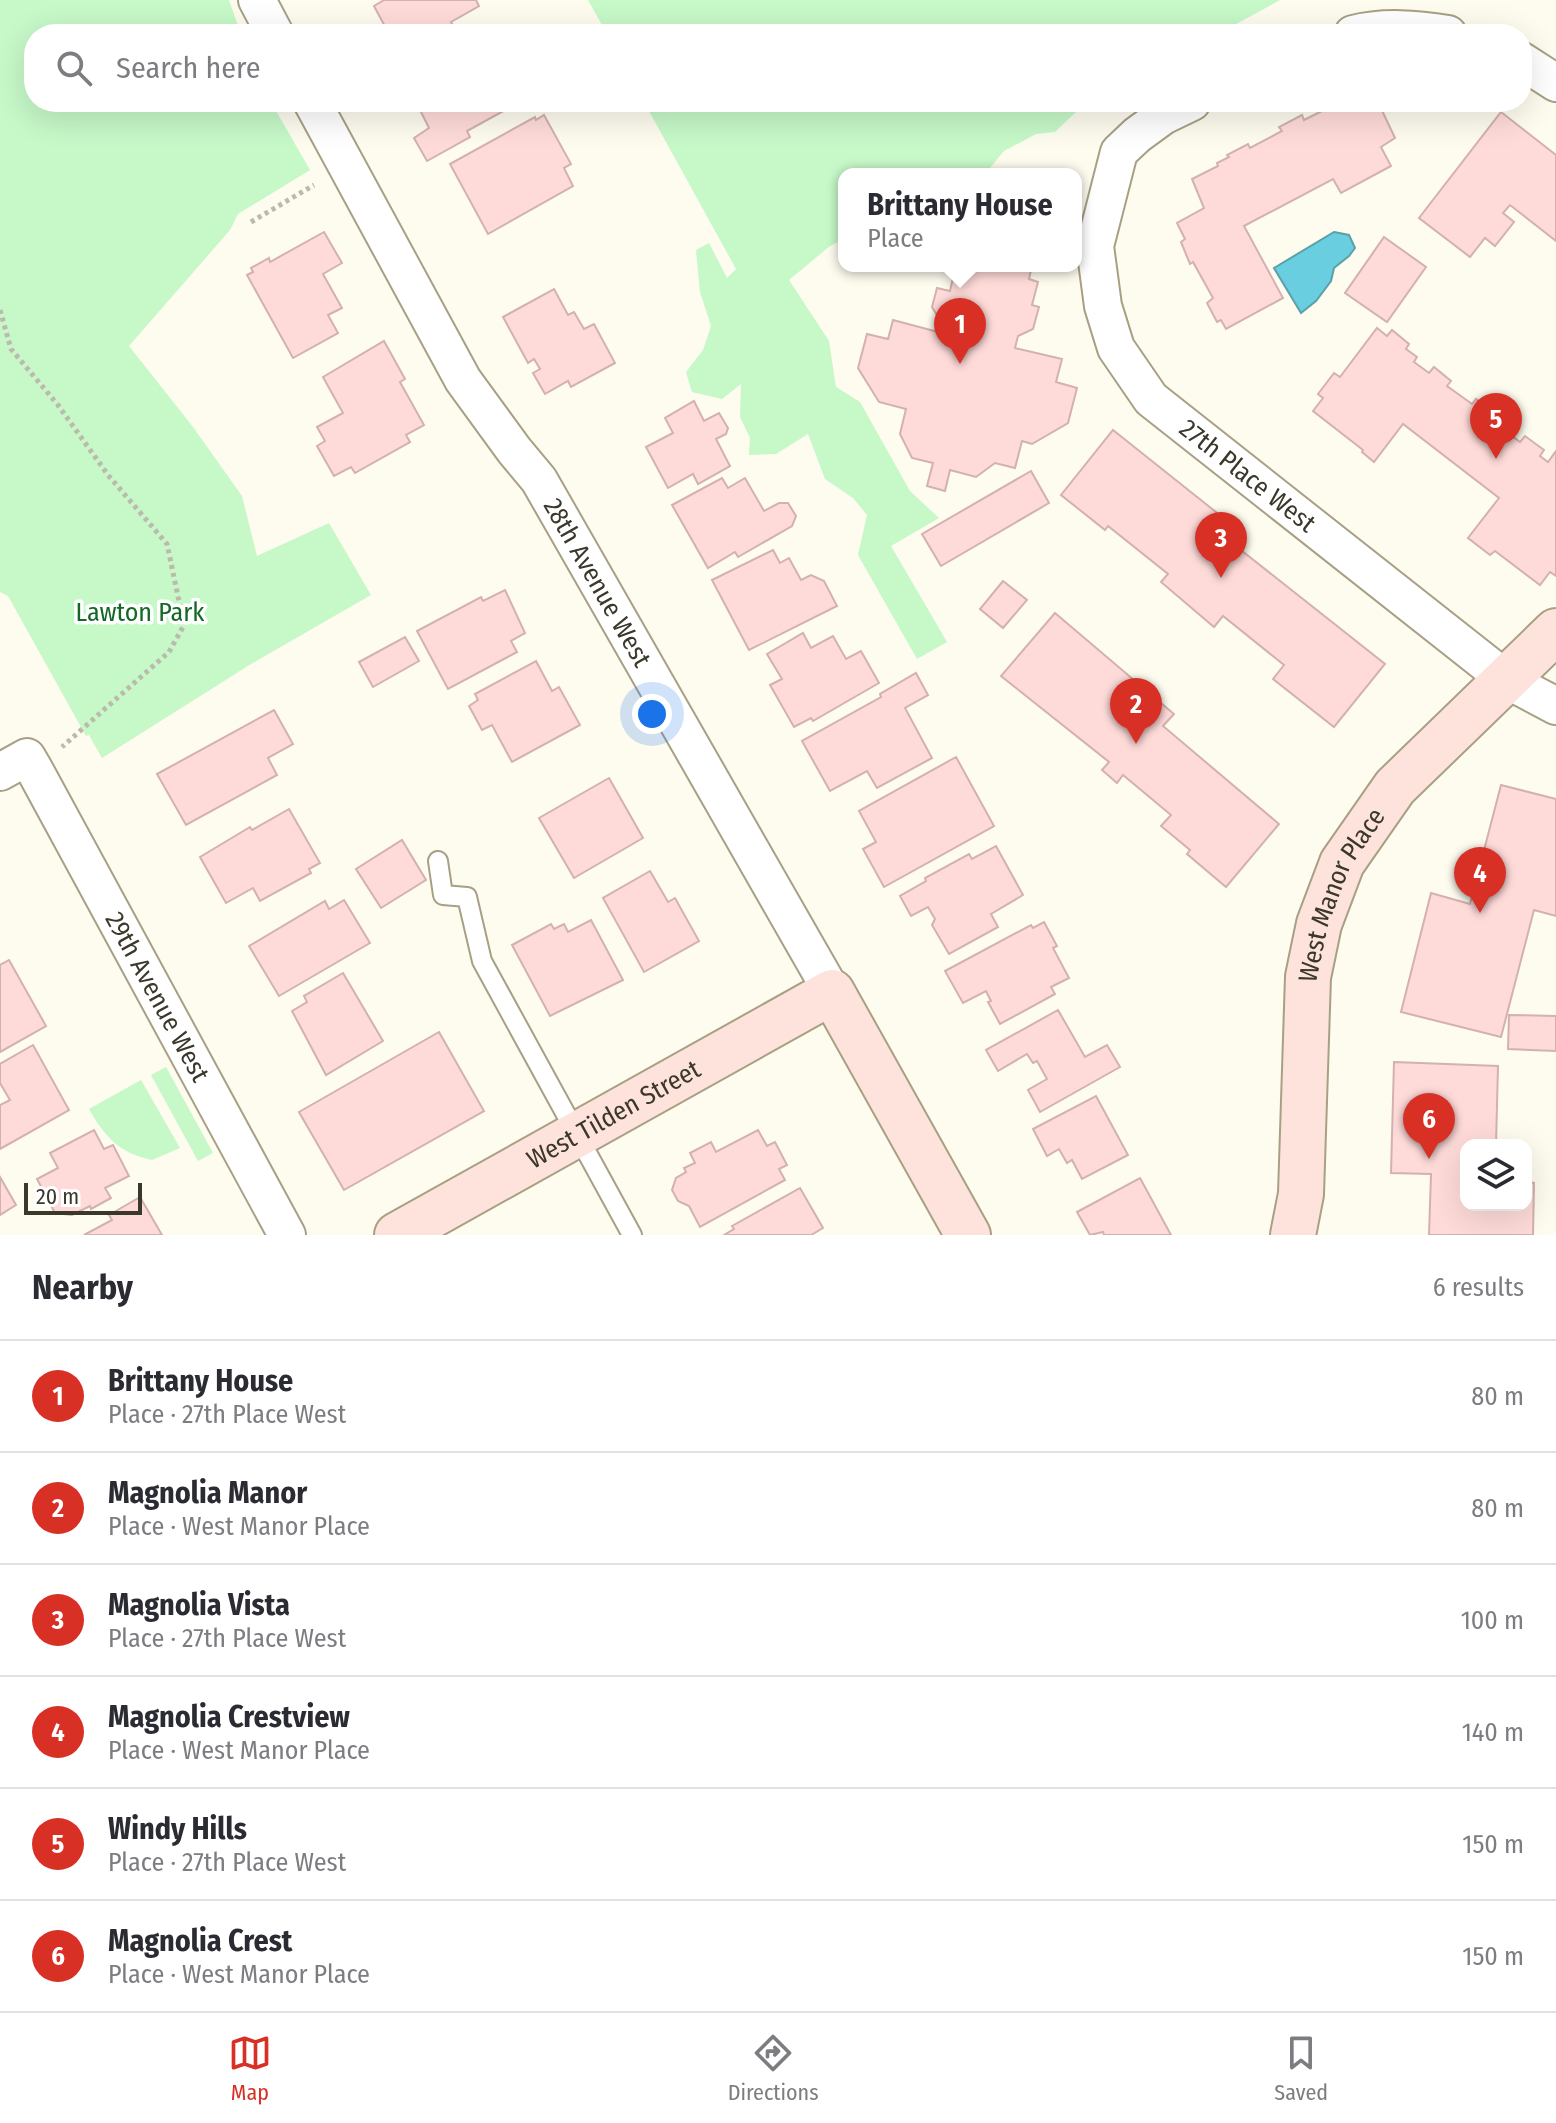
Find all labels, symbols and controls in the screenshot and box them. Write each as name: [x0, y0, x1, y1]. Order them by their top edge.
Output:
search box: [24, 24, 1532, 112]
icon: search: [52, 46, 96, 90]
text: Search here: [116, 50, 261, 86]
popup: [838, 168, 1082, 272]
text: Brittany House: [867, 187, 1053, 223]
text: Place: [867, 223, 924, 254]
pin: 1: [934, 298, 986, 364]
pin: 5: [1470, 393, 1522, 459]
street label: 27th Place West: [1174, 412, 1322, 539]
street label: 28th Avenue West: [537, 493, 658, 672]
pin: 3: [1195, 512, 1247, 578]
park label: Lawton Park: [76, 597, 205, 628]
pin: 2: [1110, 678, 1162, 744]
your location: [632, 694, 672, 734]
street label: West Manor Place: [1292, 802, 1391, 985]
pin: 4: [1454, 847, 1506, 913]
street label: 29th Avenue West: [99, 907, 216, 1087]
street label: West Tilden Street: [521, 1053, 706, 1175]
pin: 6: [1403, 1093, 1455, 1159]
map controls: [1460, 1139, 1532, 1211]
button: layers: [1460, 1139, 1532, 1211]
scale bar: [24, 1179, 142, 1215]
text: 20 m: [36, 1183, 79, 1210]
text: Nearby: [32, 1267, 133, 1308]
text: 6 results: [1433, 1272, 1524, 1303]
text: Brittany House: [108, 1363, 293, 1399]
text: 1: [53, 1381, 64, 1412]
text: 80 m: [1471, 1381, 1524, 1412]
text: Place · 27th Place West: [108, 1399, 346, 1430]
text: Magnolia Manor: [108, 1475, 307, 1511]
text: 2: [52, 1493, 64, 1524]
text: 80 m: [1471, 1493, 1524, 1524]
text: Place · West Manor Place: [108, 1511, 370, 1542]
text: Magnolia Vista: [108, 1587, 290, 1623]
text: 3: [52, 1605, 64, 1636]
text: 100 m: [1461, 1605, 1524, 1636]
text: Place · 27th Place West: [108, 1623, 346, 1654]
text: Magnolia Crestview: [108, 1699, 350, 1735]
text: 4: [51, 1717, 65, 1748]
text: 140 m: [1462, 1717, 1524, 1748]
text: Place · West Manor Place: [108, 1735, 370, 1766]
text: Windy Hills: [108, 1811, 247, 1847]
text: 5: [52, 1829, 64, 1860]
text: 150 m: [1462, 1829, 1524, 1860]
text: Place · 27th Place West: [108, 1847, 346, 1878]
text: Magnolia Crest: [108, 1923, 292, 1959]
text: 6: [51, 1941, 65, 1972]
text: 150 m: [1462, 1941, 1524, 1972]
text: Place · West Manor Place: [108, 1959, 370, 1990]
tab: Map: [228, 2031, 272, 2106]
tab: Directions: [728, 2031, 819, 2106]
tab: Saved: [1274, 2031, 1328, 2106]

